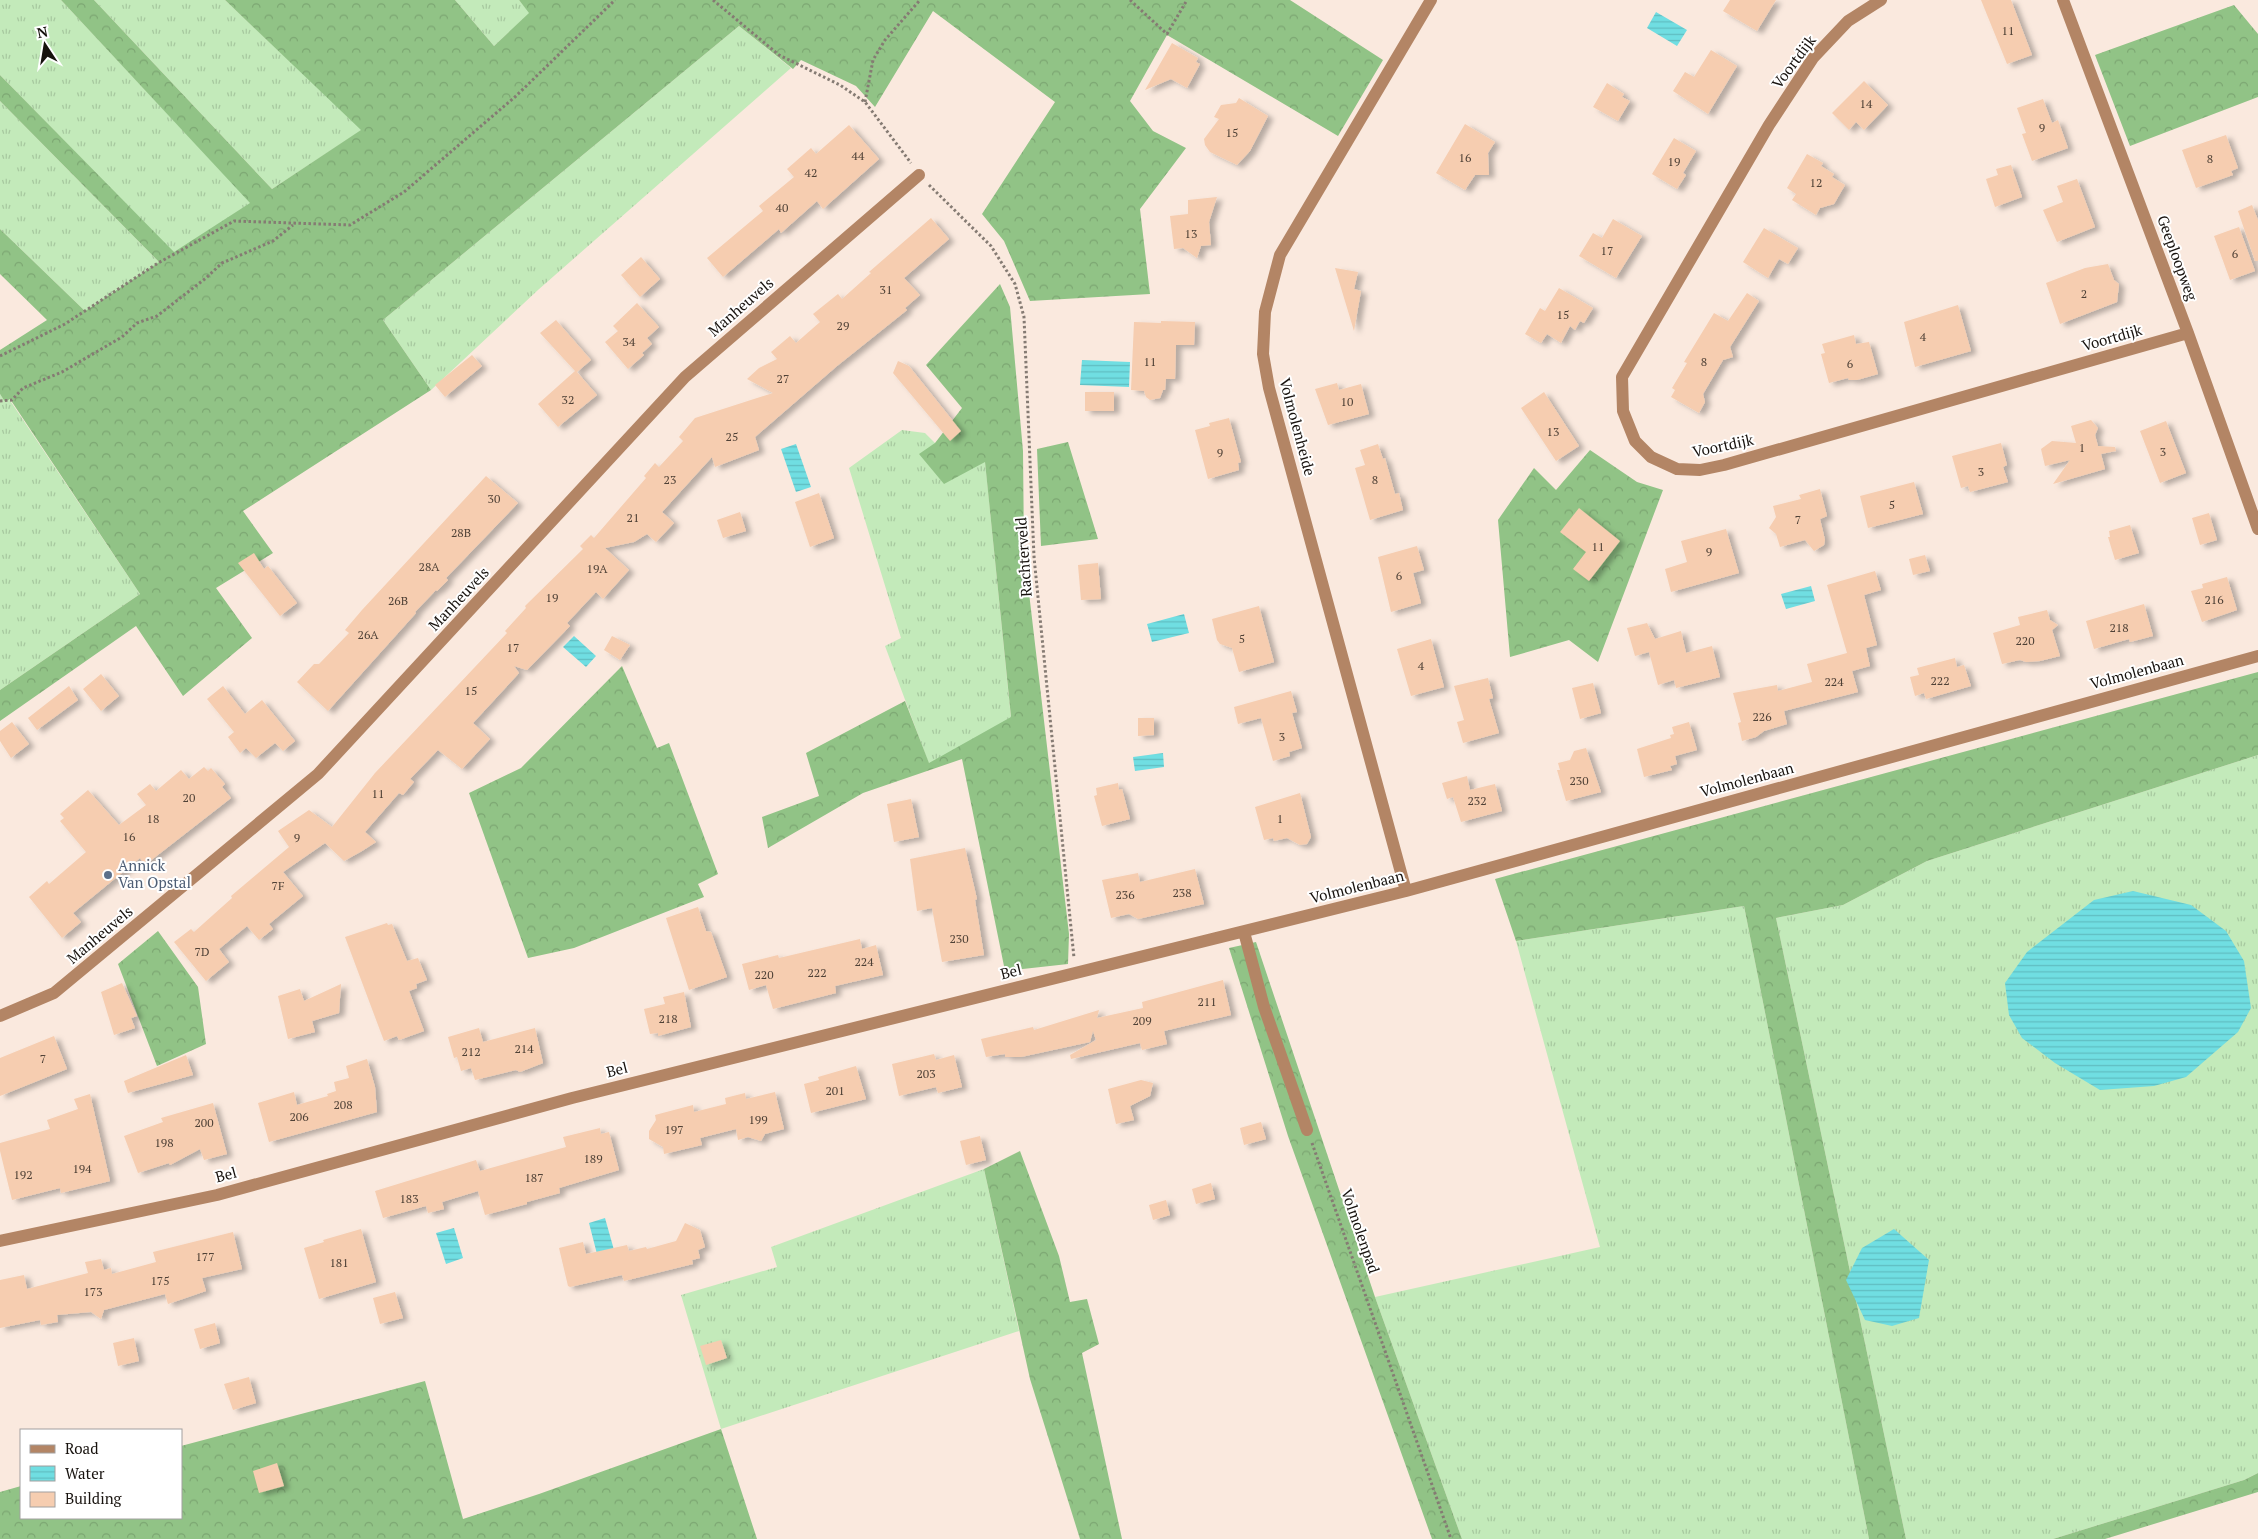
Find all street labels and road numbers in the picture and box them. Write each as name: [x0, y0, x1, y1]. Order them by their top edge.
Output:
street label: Voortdijk: [1767, 31, 1820, 92]
street label: Geeploopweg: [2153, 212, 2203, 304]
street label: Manheuvels: [703, 272, 777, 340]
street label: Voortdijk: [2079, 319, 2144, 355]
street label: Volmolenheide: [1275, 376, 1321, 478]
street label: Voortdijk: [1691, 429, 1755, 461]
street label: Rachterveld: [1010, 517, 1036, 598]
street label: Manheuvels: [424, 562, 493, 635]
street label: Volmolenbaan: [2088, 649, 2186, 693]
street label: Volmolenbaan: [1698, 757, 1796, 801]
street label: Volmolenbaan: [1308, 865, 1406, 907]
street label: Manheuvels: [62, 901, 137, 968]
street label: Bel: [998, 959, 1024, 983]
street label: Bel: [604, 1057, 630, 1081]
street label: Bel: [213, 1162, 239, 1186]
street label: Volmolenpad: [1337, 1186, 1385, 1276]

